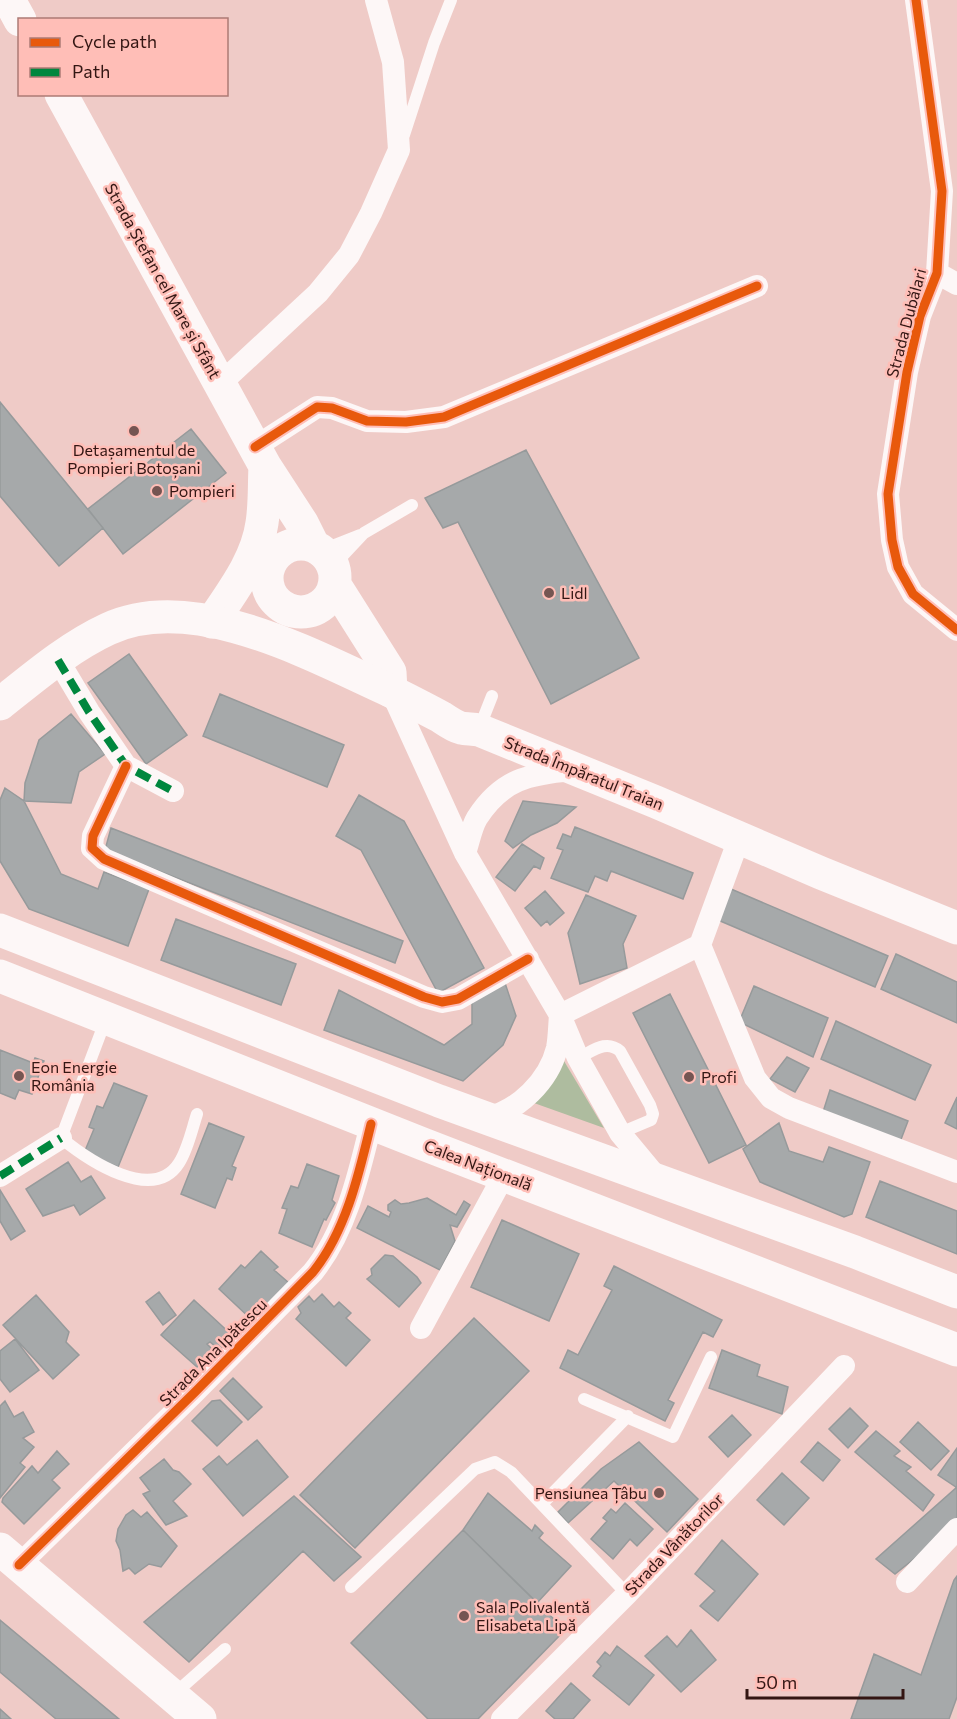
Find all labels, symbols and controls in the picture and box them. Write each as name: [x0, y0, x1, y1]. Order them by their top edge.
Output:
legend: [18, 18, 228, 96]
text: Cycle path: [72, 30, 157, 52]
text: Path: [72, 60, 110, 82]
street label: Strada Ștefan cel Mare și Sfânt: [100, 180, 225, 383]
street label: Strada Dubălari: [882, 266, 929, 380]
marker: Detașamentul de Pompieri Botoșani: [127, 424, 141, 438]
place label: Detașamentul de Pompieri Botoșani: [67, 440, 201, 479]
place label: Pompieri: [169, 481, 235, 500]
marker: Pompieri: [150, 484, 164, 498]
place label: Lidl: [561, 583, 588, 602]
marker: Lidl: [542, 586, 556, 600]
street label: Strada Împăratul Traian: [502, 732, 666, 813]
place label: Eon Energie România: [31, 1057, 117, 1094]
place label: Profi: [701, 1067, 737, 1086]
marker: Eon Energie România: [12, 1069, 26, 1083]
marker: Profi: [682, 1070, 696, 1084]
street label: Calea Națională: [421, 1135, 535, 1196]
street label: Strada Ana Ipătescu: [155, 1294, 270, 1409]
place label: Pensiunea Țâbu: [535, 1483, 647, 1504]
marker: Pensiunea Țâbu: [652, 1486, 666, 1500]
street label: Strada Vânătorilor: [620, 1489, 727, 1598]
place label: Sala Polivalentă Elisabeta Lipă: [476, 1597, 590, 1634]
marker: Sala Polivalentă Elisabeta Lipă: [457, 1609, 471, 1623]
scale bar: [747, 1662, 903, 1700]
text: 50 m: [756, 1671, 797, 1693]

